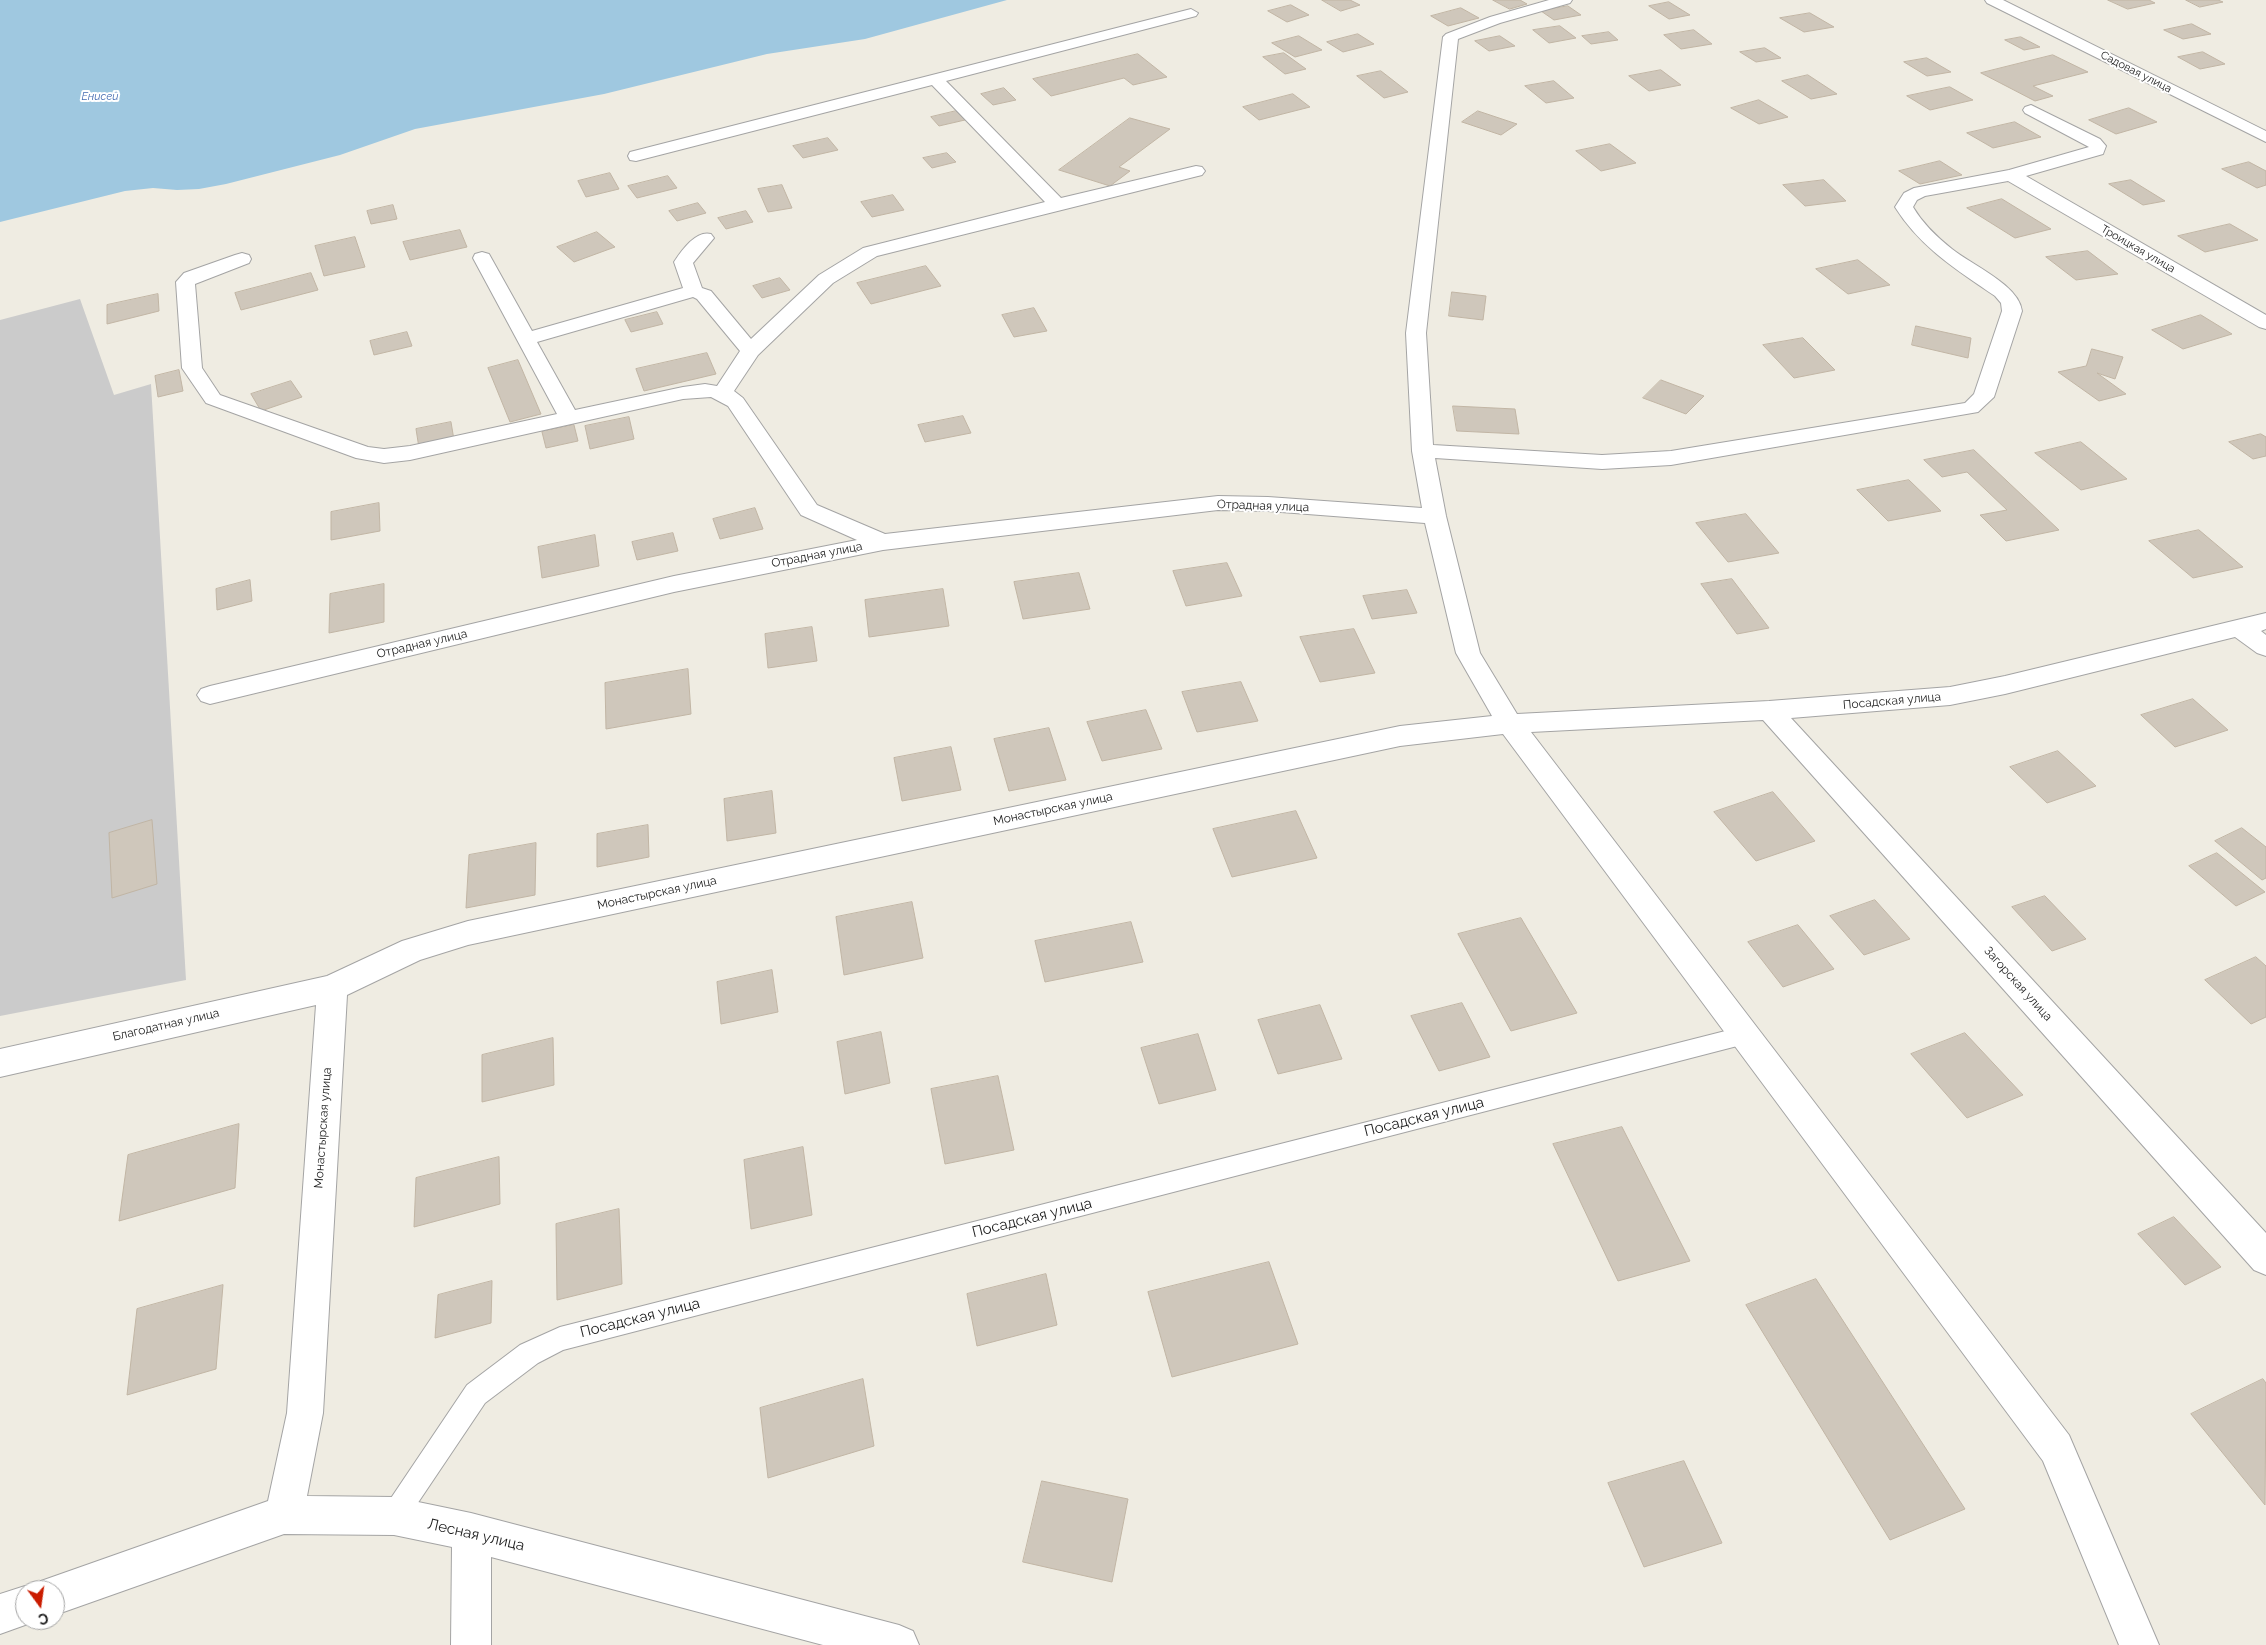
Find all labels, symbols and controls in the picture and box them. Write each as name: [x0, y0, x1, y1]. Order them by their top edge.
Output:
street label: Садовая улица: [2098, 48, 2174, 96]
water label: Енисей: [81, 90, 119, 104]
street label: Троицкая улица: [2099, 222, 2177, 276]
street label: Отрадная улица: [1217, 497, 1309, 515]
street label: Отрадная улица: [770, 539, 864, 571]
street label: Отрадная улица: [375, 627, 469, 661]
street label: Посадская улица: [1842, 690, 1942, 712]
street label: Монастырская улица: [992, 789, 1114, 829]
street label: Монастырская улица: [596, 873, 718, 913]
street label: Загорская улица: [1981, 944, 2055, 1024]
street label: Благодатная улица: [111, 1006, 221, 1044]
street label: Монастырская улица: [312, 1067, 334, 1189]
street label: Посадская улица: [1362, 1093, 1486, 1141]
street label: Посадская улица: [970, 1194, 1094, 1242]
street label: Посадская улица: [578, 1294, 702, 1342]
street label: Лесная улица: [426, 1515, 526, 1555]
north arrow: [15, 1580, 65, 1630]
text: С: [37, 1610, 50, 1628]

